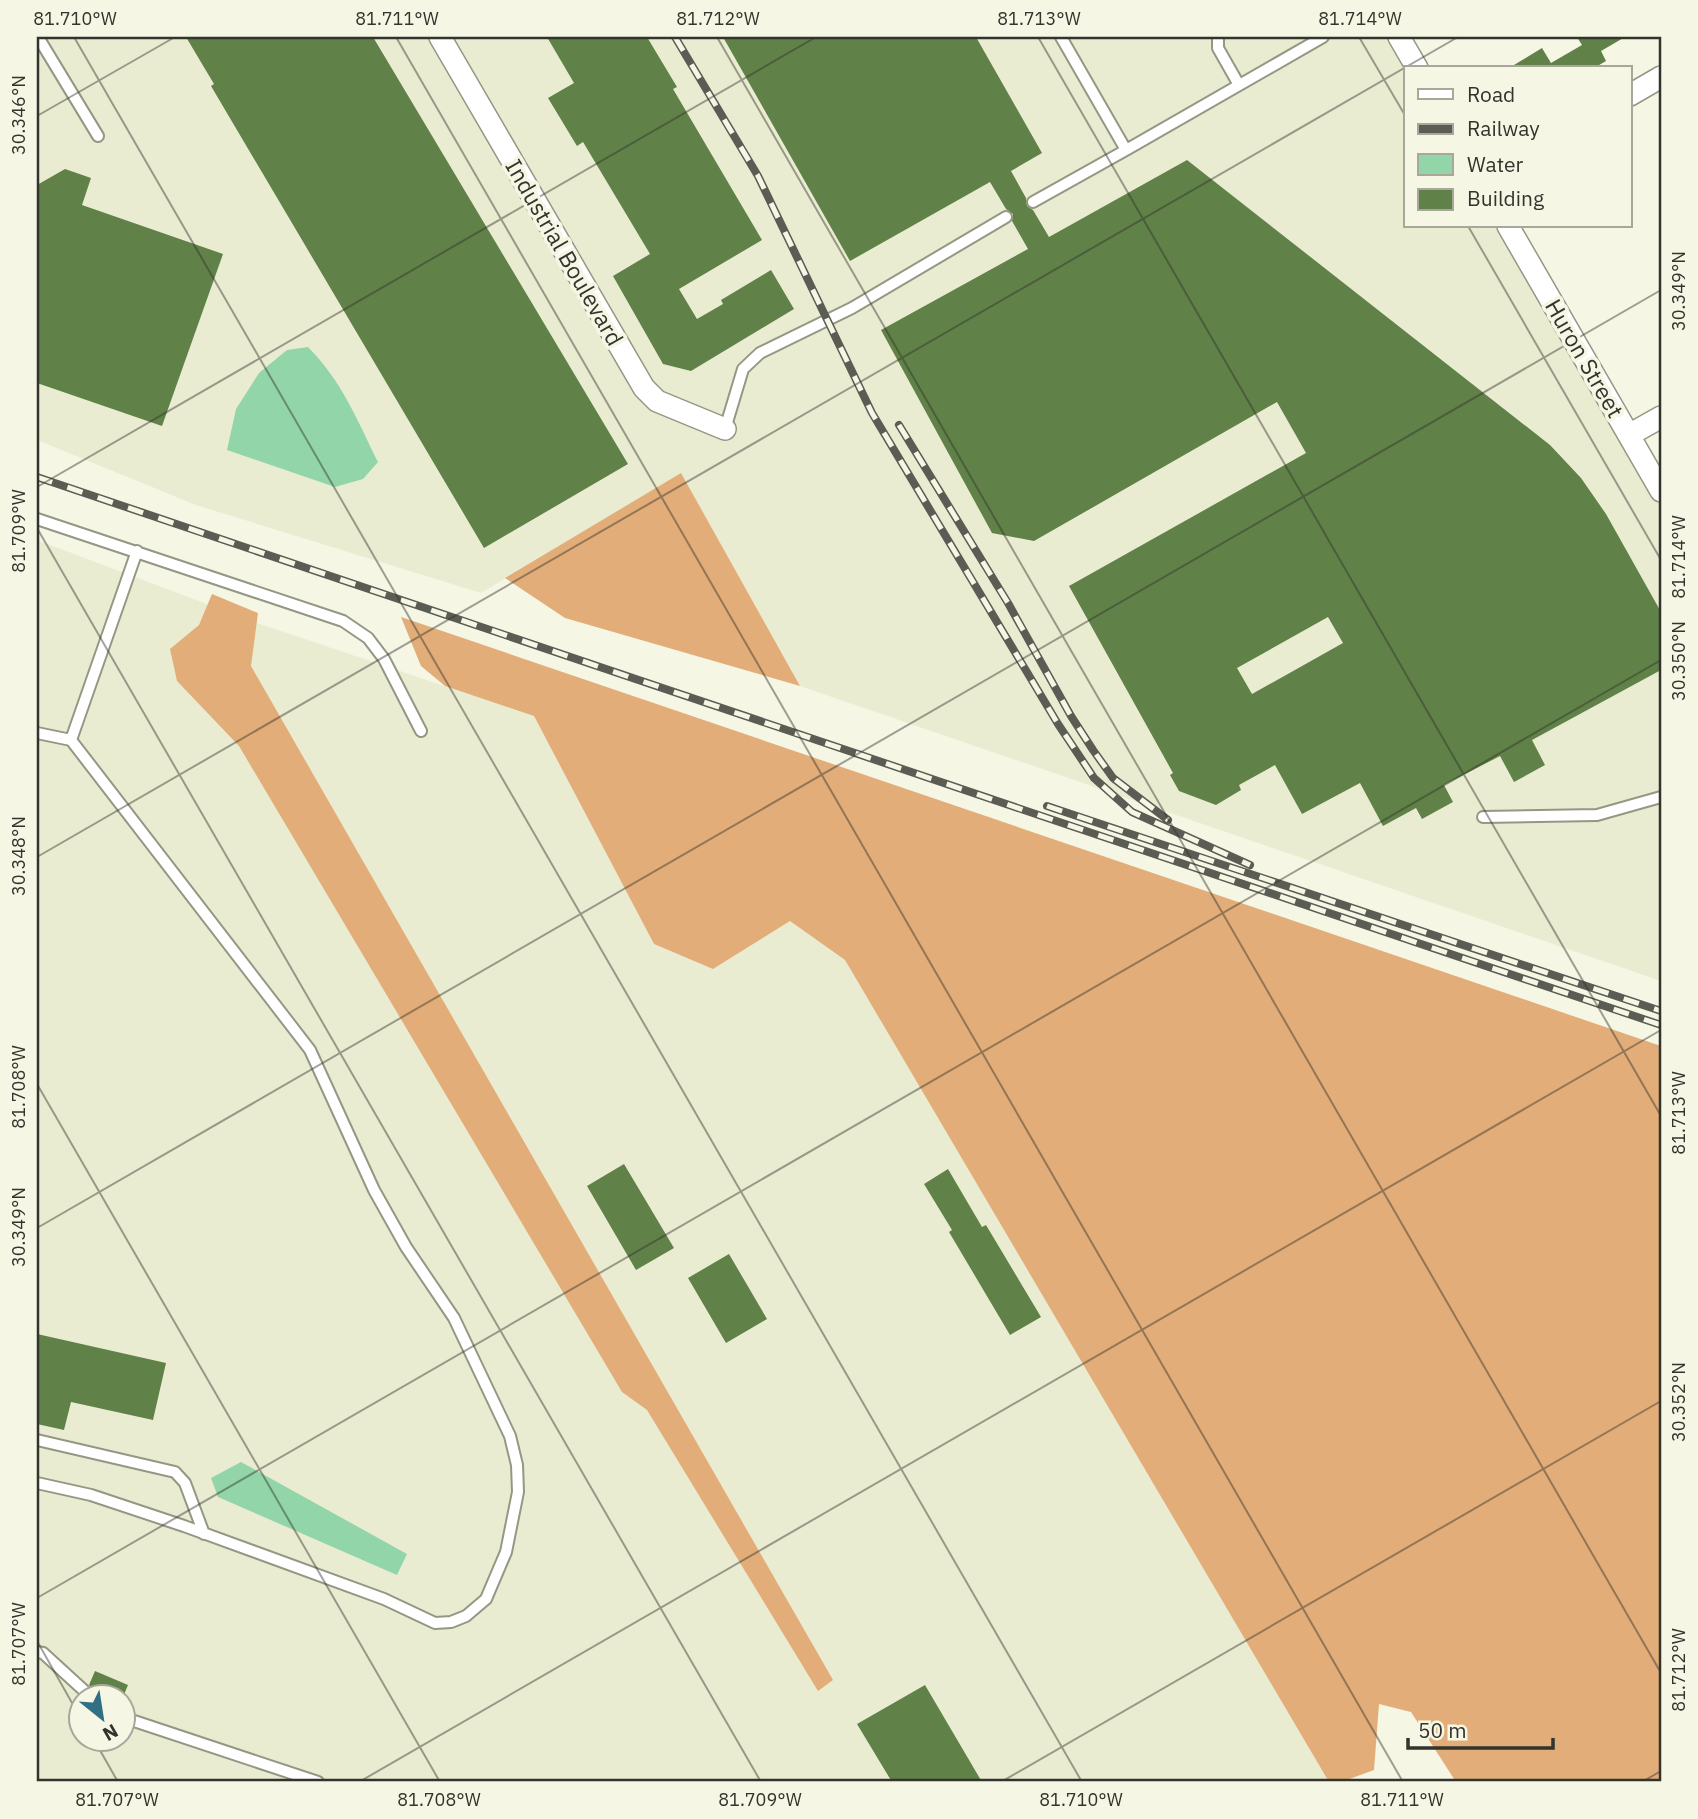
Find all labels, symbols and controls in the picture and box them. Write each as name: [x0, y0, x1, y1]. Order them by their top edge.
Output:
text: 81.710°W: [33, 7, 117, 30]
text: 81.711°W: [355, 7, 439, 30]
text: 81.712°W: [676, 7, 760, 30]
text: 81.713°W: [997, 7, 1081, 30]
text: 81.714°W: [1318, 7, 1402, 30]
legend: [1404, 66, 1632, 228]
text: 30.346°N: [7, 75, 30, 155]
text: Road: [1467, 80, 1515, 108]
text: Railway: [1467, 114, 1540, 142]
text: Water: [1467, 150, 1524, 178]
street label: Industrial Boulevard: [499, 153, 631, 351]
text: Building: [1467, 184, 1544, 212]
text: 30.349°N: [1667, 251, 1690, 331]
street label: Huron Street: [1539, 293, 1631, 423]
text: 81.709°W: [7, 489, 30, 573]
text: 81.714°W: [1667, 515, 1690, 599]
text: 30.350°N: [1667, 621, 1690, 701]
text: 30.348°N: [7, 816, 30, 896]
text: 81.708°W: [7, 1045, 30, 1129]
text: 81.713°W: [1667, 1071, 1690, 1155]
text: 30.349°N: [7, 1187, 30, 1267]
text: 30.352°N: [1667, 1362, 1690, 1442]
text: 81.707°W: [7, 1602, 30, 1686]
text: 81.712°W: [1667, 1628, 1690, 1712]
north arrow: [66, 1682, 136, 1752]
scale bar: [1408, 1707, 1553, 1751]
text: 50 m: [1418, 1716, 1467, 1744]
text: N: [99, 1719, 122, 1747]
text: 81.707°W: [75, 1788, 159, 1811]
text: 81.708°W: [397, 1788, 481, 1811]
text: 81.709°W: [718, 1788, 802, 1811]
text: 81.710°W: [1039, 1788, 1123, 1811]
text: 81.711°W: [1360, 1788, 1444, 1811]

